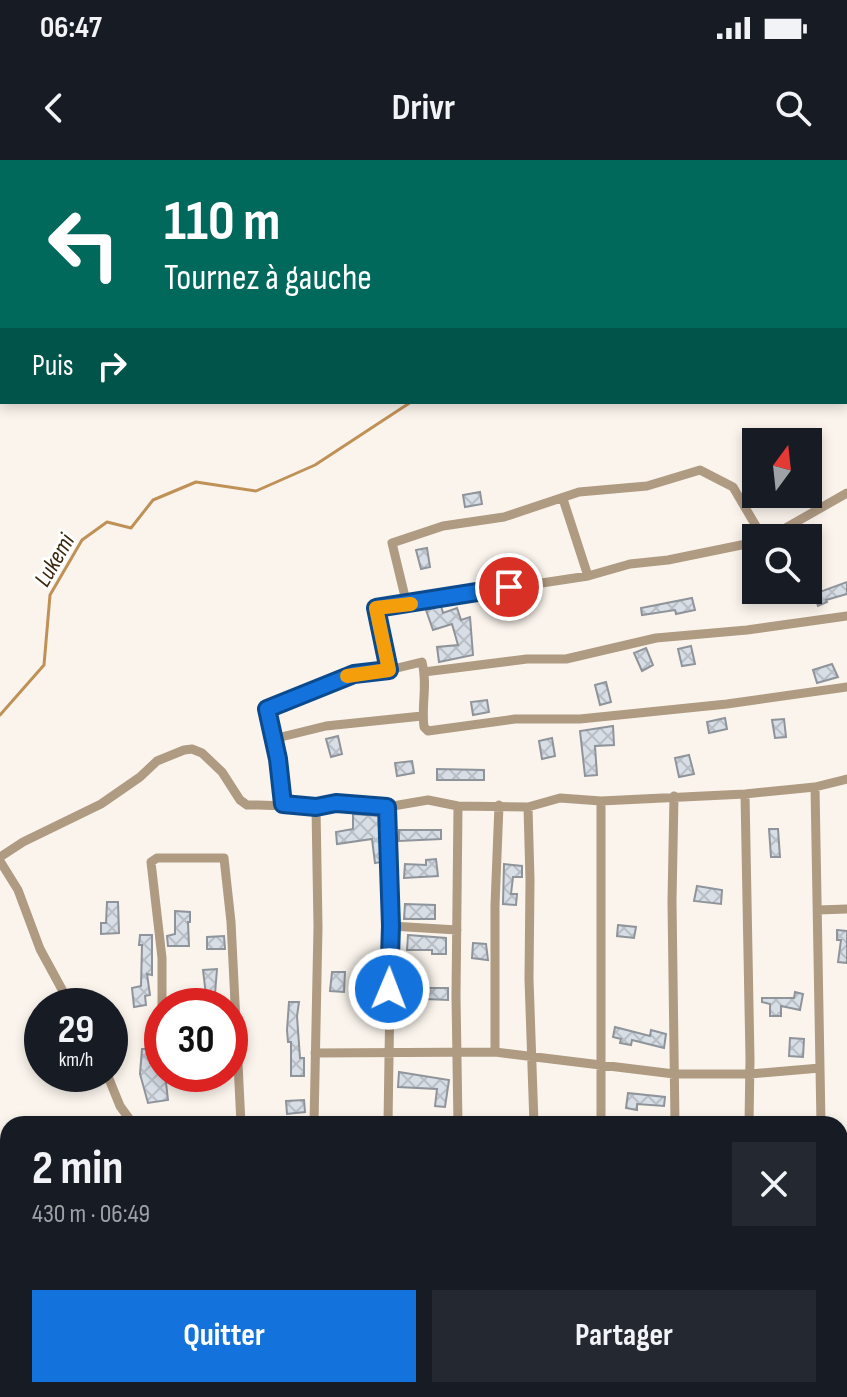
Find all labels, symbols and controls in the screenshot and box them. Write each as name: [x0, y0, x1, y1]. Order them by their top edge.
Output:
text: 06:47: [40, 10, 102, 46]
icon: back: [32, 86, 76, 130]
icon: search: [771, 86, 815, 130]
text: Drivr: [392, 87, 455, 130]
text: 110 m: [164, 189, 280, 256]
icon: left: [32, 192, 136, 296]
text: Tournez à gauche: [164, 257, 372, 300]
icon: right: [90, 344, 134, 388]
text: Puis: [32, 348, 74, 384]
north arrow: [742, 428, 822, 508]
map controls: [742, 428, 822, 604]
button: search: [742, 524, 822, 604]
water label: Lukemi: [28, 528, 81, 592]
pin: [475, 553, 543, 621]
icon: arrive: [487, 565, 531, 609]
position arrow: [347, 947, 431, 1031]
speed limit sign: 30: [144, 988, 248, 1092]
text: 29: [58, 1006, 94, 1054]
text: km/h: [59, 1048, 93, 1072]
text: 2 min: [32, 1140, 123, 1197]
button: close: [732, 1142, 816, 1226]
text: 430 m · 06:49: [32, 1199, 150, 1230]
button: Quitter: [32, 1290, 416, 1382]
button: Partager: [432, 1290, 816, 1382]

